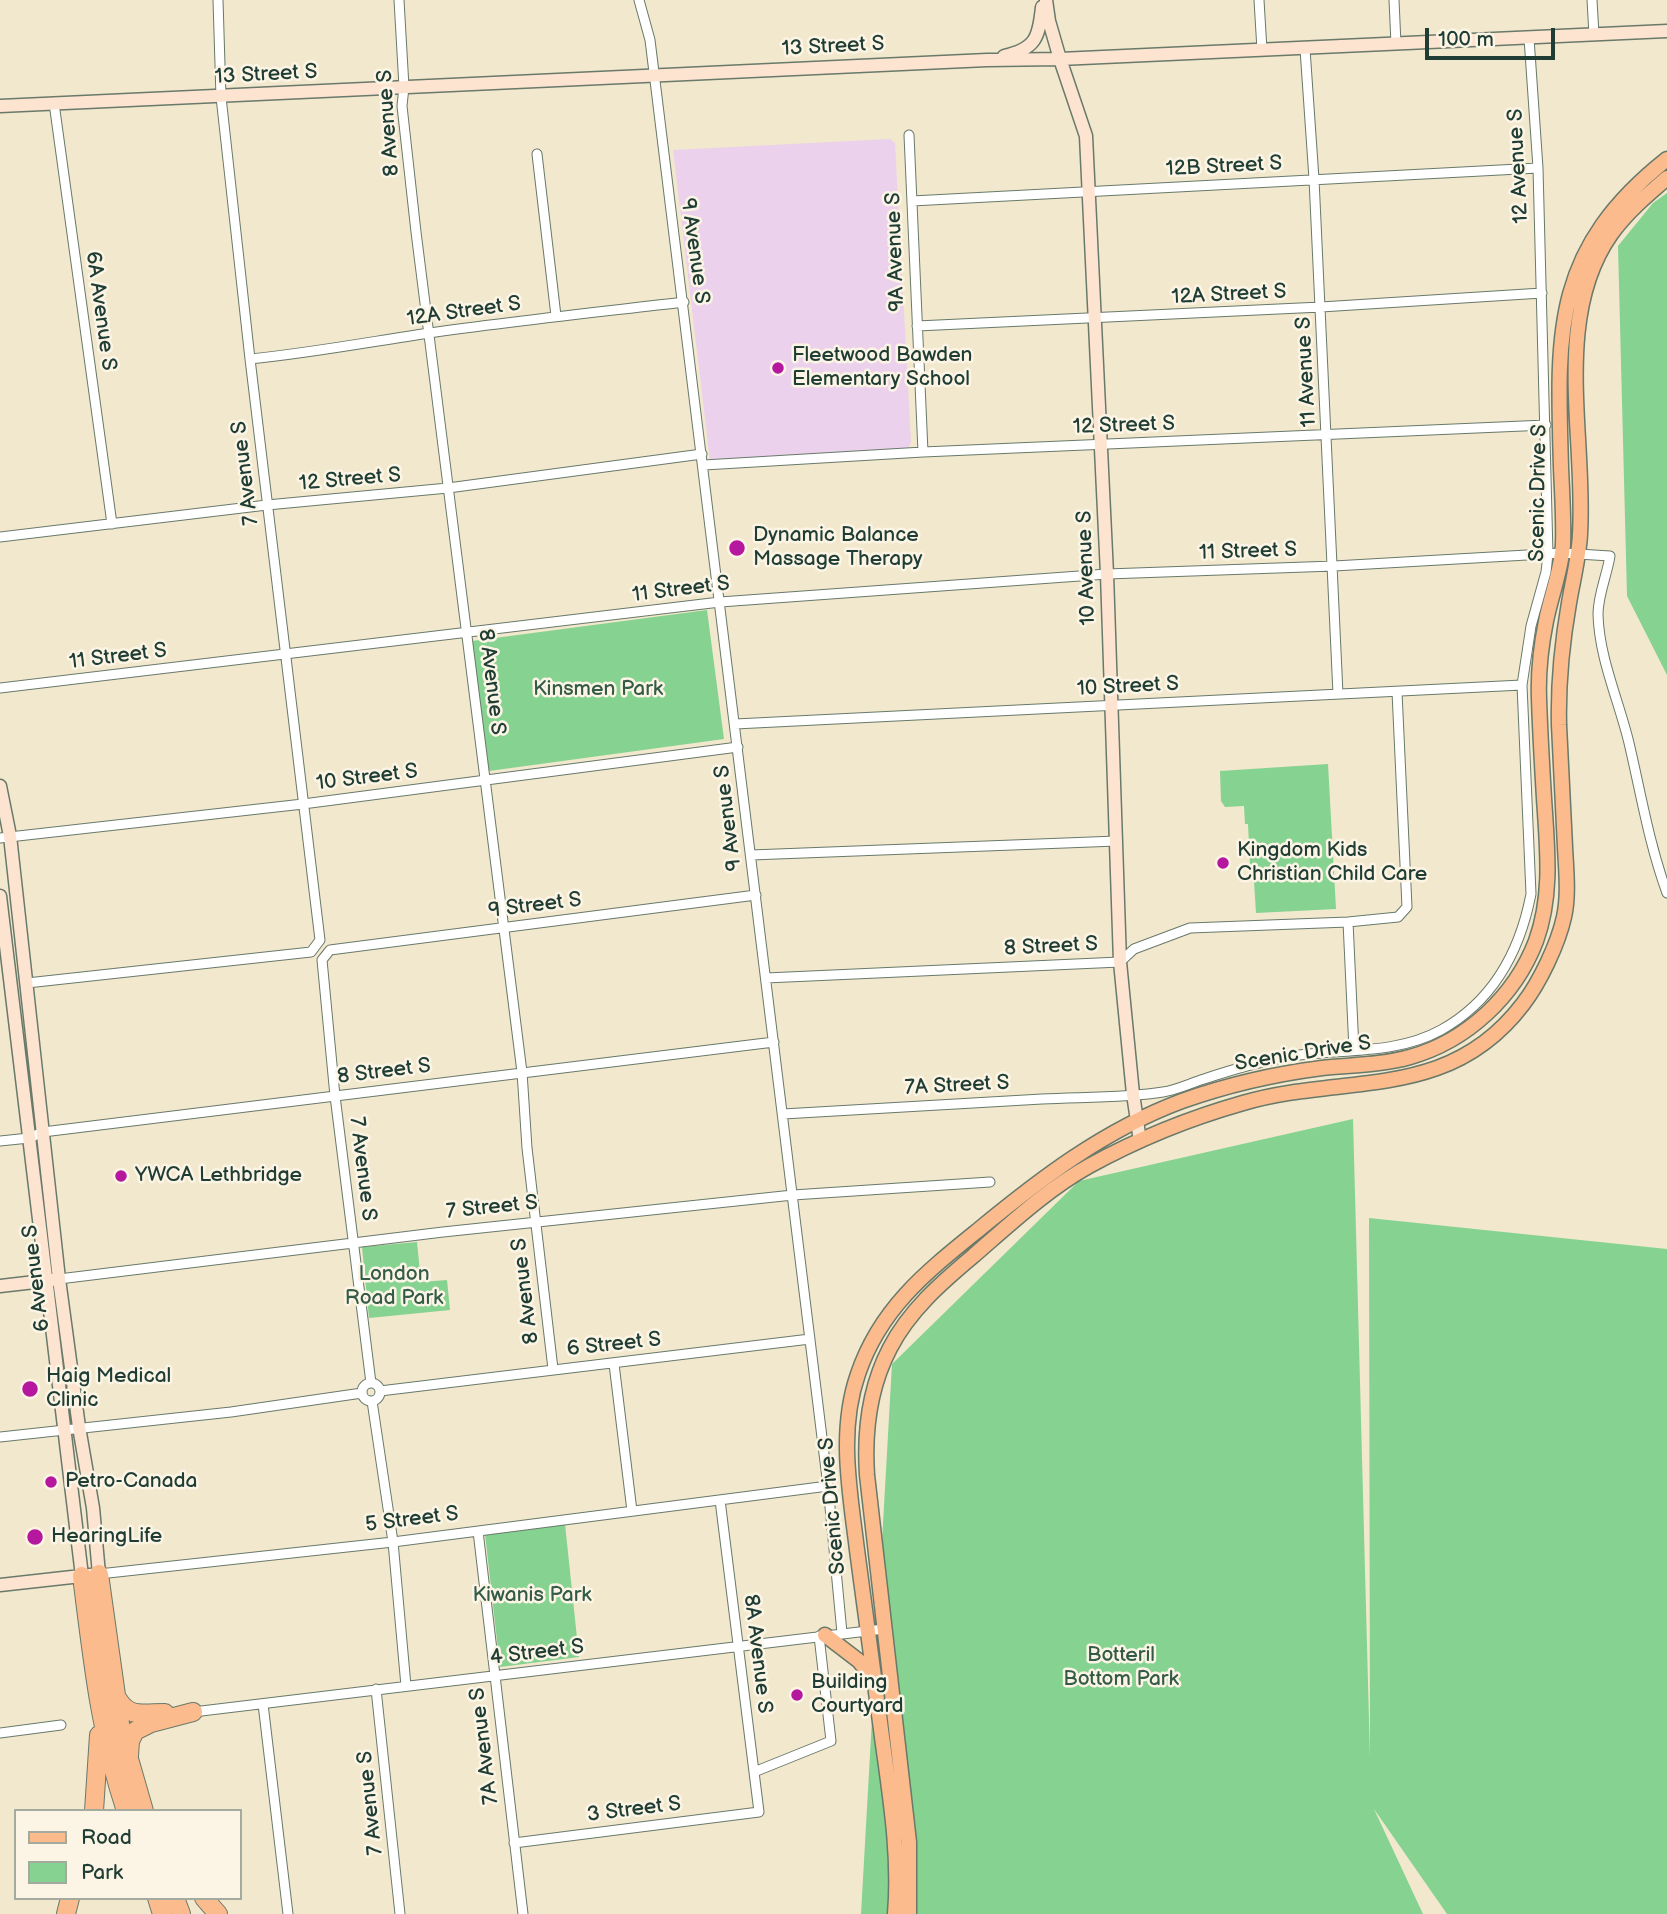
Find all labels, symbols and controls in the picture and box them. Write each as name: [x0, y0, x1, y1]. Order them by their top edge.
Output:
scale bar: [1429, 14, 1558, 58]
text: 100 m: [1438, 27, 1494, 52]
street label: 13 Street S: [781, 32, 885, 62]
street label: 13 Street S: [214, 60, 318, 90]
street label: 8 Avenue S: [373, 69, 405, 177]
street label: 12 Avenue S: [1503, 108, 1535, 224]
street label: 12B Street S: [1165, 151, 1283, 183]
street label: 9A Avenue S: [881, 192, 911, 312]
street label: 9 Avenue S: [674, 196, 714, 306]
street label: 6A Avenue S: [79, 250, 121, 372]
street label: 12A Street S: [1171, 279, 1287, 311]
street label: 12A Street S: [405, 292, 523, 332]
street label: 11 Avenue S: [1292, 316, 1322, 428]
place label: Fleetwood Bawden Elementary School: [792, 343, 972, 393]
marker: Fleetwood Bawden Elementary School: [770, 360, 786, 376]
street label: 12 Street S: [1072, 412, 1176, 440]
street label: 7 Avenue S: [227, 419, 265, 527]
street label: Scenic Drive S: [1525, 424, 1553, 562]
street label: 12 Street S: [298, 463, 402, 497]
street label: 10 Avenue S: [1072, 510, 1102, 626]
place label: Dynamic Balance Massage Therapy: [753, 523, 923, 573]
marker: Dynamic Balance Massage Therapy: [727, 538, 747, 558]
street label: 11 Street S: [1199, 538, 1297, 566]
street label: 11 Street S: [631, 572, 731, 608]
street label: 8 Avenue S: [472, 627, 510, 737]
street label: 11 Street S: [68, 639, 168, 675]
street label: 10 Street S: [1076, 672, 1180, 702]
park label: Kinsmen Park: [533, 677, 663, 703]
street label: 10 Street S: [315, 759, 419, 797]
street label: 9 Avenue S: [710, 764, 748, 872]
place label: Kingdom Kids Christian Child Care: [1237, 838, 1427, 888]
marker: Kingdom Kids Christian Child Care: [1215, 855, 1231, 871]
street label: 9 Street S: [487, 888, 583, 924]
street label: 8 Street S: [1003, 932, 1099, 962]
street label: Scenic Drive S: [1233, 1031, 1373, 1077]
street label: 8 Street S: [336, 1054, 432, 1090]
street label: 7A Street S: [904, 1071, 1010, 1101]
street label: 7 Avenue S: [343, 1115, 381, 1223]
place label: YWCA Lethbridge: [135, 1163, 302, 1189]
marker: YWCA Lethbridge: [113, 1168, 129, 1184]
street label: 7 Street S: [445, 1191, 539, 1225]
street label: 6 Avenue S: [18, 1223, 56, 1333]
street label: 8 Avenue S: [507, 1236, 545, 1346]
park label: London Road Park: [345, 1262, 443, 1312]
street label: 6 Street S: [566, 1328, 662, 1362]
place label: Haig Medical Clinic: [46, 1364, 171, 1414]
marker: Haig Medical Clinic: [20, 1379, 40, 1399]
street label: Scenic Drive S: [814, 1436, 852, 1576]
place label: Petro-Canada: [65, 1469, 198, 1495]
marker: Petro-Canada: [43, 1474, 59, 1490]
street label: 5 Street S: [364, 1502, 460, 1538]
place label: HearingLife: [51, 1524, 162, 1550]
marker: HearingLife: [25, 1527, 45, 1547]
park label: Kiwanis Park: [472, 1583, 592, 1609]
street label: 8A Avenue S: [737, 1593, 777, 1715]
street label: 4 Street S: [489, 1635, 585, 1671]
park label: Botteril Bottom Park: [1063, 1643, 1179, 1693]
place label: Building Courtyard: [811, 1670, 904, 1720]
street label: 7A Avenue S: [465, 1686, 505, 1806]
marker: Building Courtyard: [789, 1687, 805, 1703]
street label: 7 Avenue S: [353, 1750, 389, 1856]
street label: 3 Street S: [586, 1792, 682, 1828]
legend: [14, 1809, 242, 1900]
text: Road: [81, 1825, 132, 1850]
text: Park: [81, 1860, 123, 1885]

